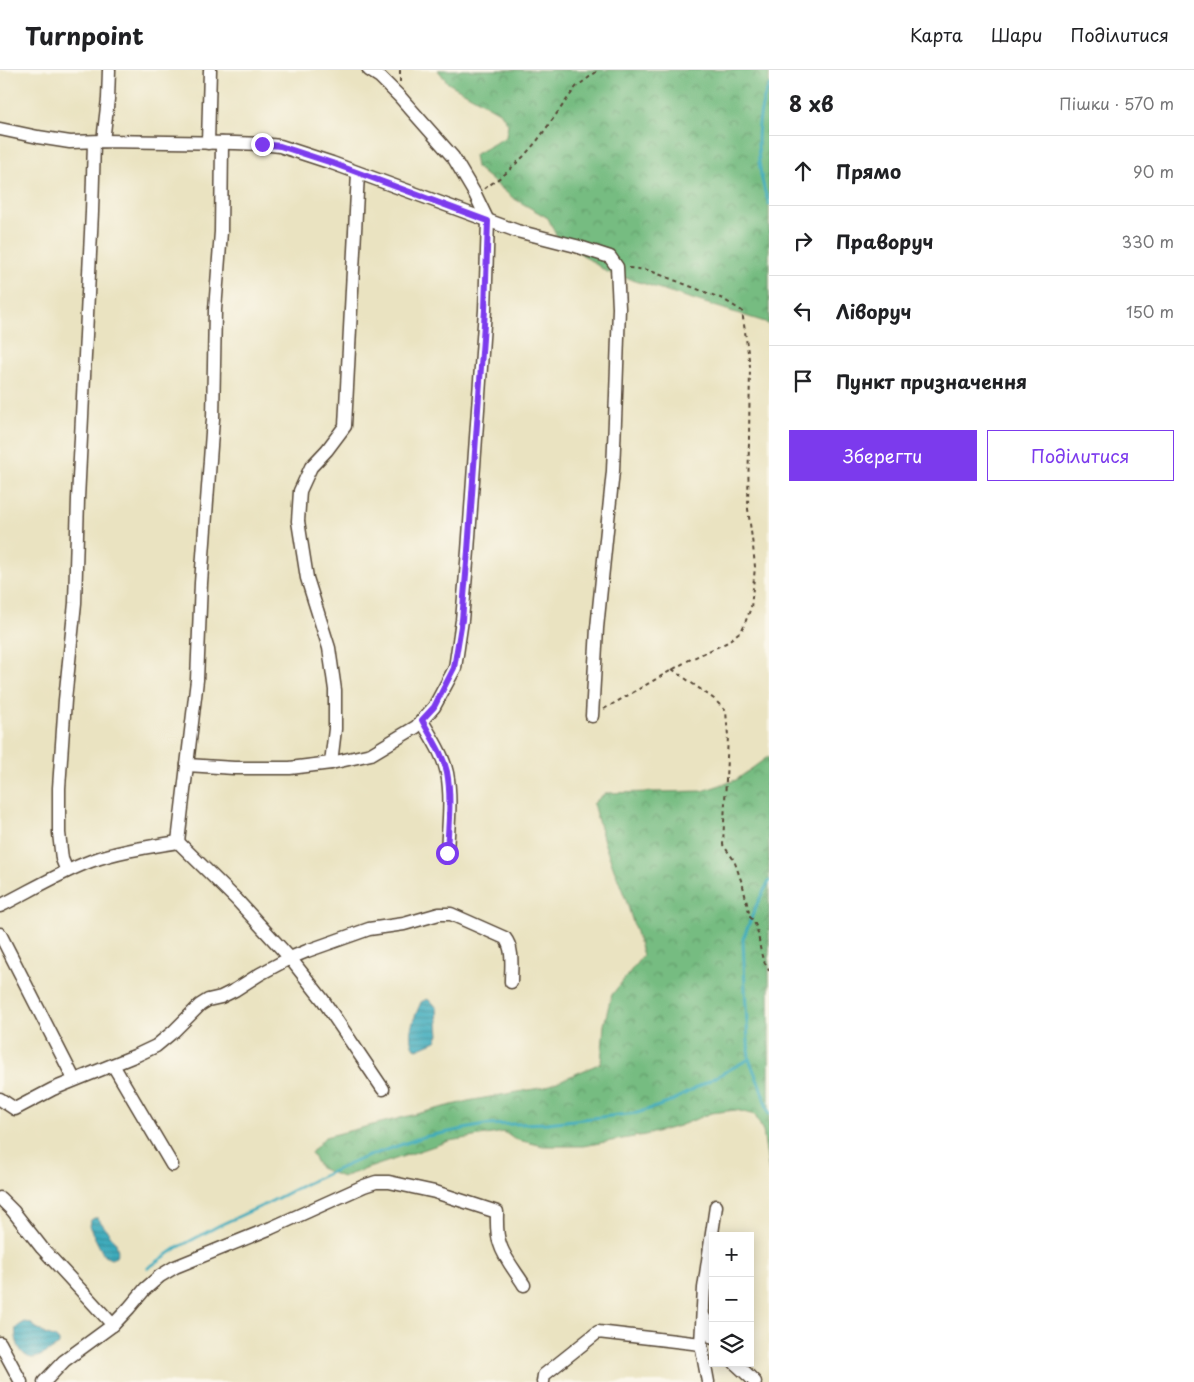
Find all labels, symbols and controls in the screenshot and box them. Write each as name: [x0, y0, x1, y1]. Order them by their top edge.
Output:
text: Turnpoint: [25, 17, 144, 53]
text: Карта: [910, 21, 963, 48]
text: Шари: [991, 21, 1043, 48]
text: Поділитися: [1071, 21, 1169, 48]
text: 8 хв: [789, 87, 833, 119]
text: Пішки · 570 m: [1059, 91, 1174, 115]
route end: [251, 133, 274, 156]
icon: ahead: [789, 157, 817, 185]
text: Прямо: [836, 157, 901, 185]
text: 90 m: [1133, 159, 1174, 183]
icon: right: [789, 227, 817, 255]
text: Праворуч: [836, 227, 933, 255]
text: 330 m: [1121, 229, 1174, 253]
icon: left: [789, 297, 817, 325]
text: Ліворуч: [836, 297, 912, 325]
text: 150 m: [1126, 299, 1174, 323]
icon: arrive: [789, 367, 817, 395]
text: Пункт призначення: [836, 367, 1027, 395]
button: Зберегти: [789, 430, 977, 481]
button: Поділитися: [987, 430, 1174, 481]
route start: [436, 842, 459, 865]
map controls: [709, 1232, 754, 1367]
button: +: [709, 1232, 754, 1277]
button: −: [709, 1277, 754, 1322]
button: layers: [709, 1322, 754, 1367]

